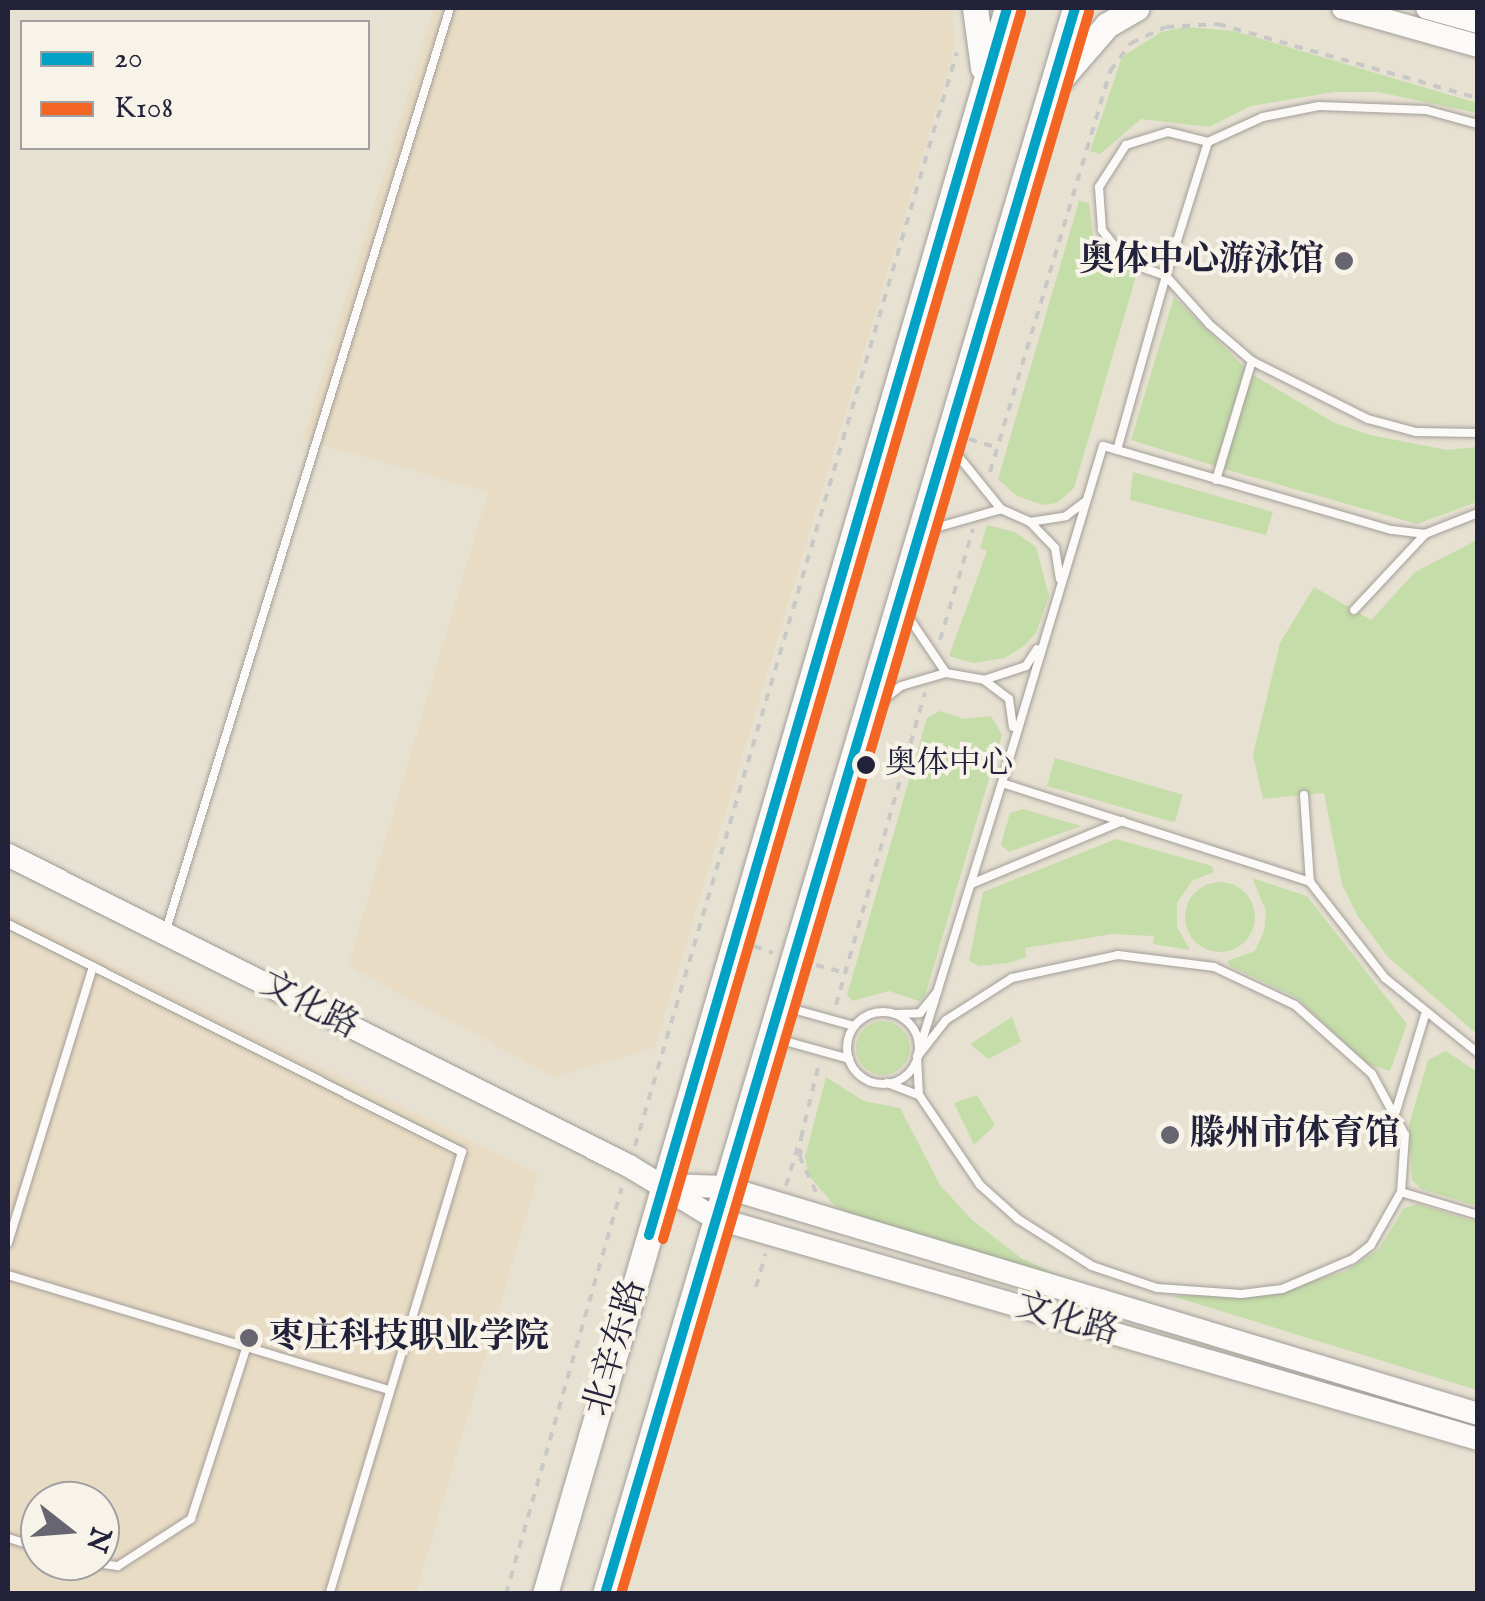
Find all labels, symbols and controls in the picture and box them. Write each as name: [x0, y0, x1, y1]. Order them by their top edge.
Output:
legend: [20, 20, 370, 150]
text: 20: [114, 40, 143, 78]
text: K108: [114, 90, 173, 128]
place label: 奥体中心游泳馆: [1079, 240, 1324, 282]
marker: 奥体中心游泳馆: [1333, 250, 1355, 272]
place label: 奥体中心: [885, 746, 1013, 784]
marker: 奥体中心: [856, 755, 876, 775]
street label: 文化路: [253, 963, 365, 1049]
place label: 滕州市体育馆: [1190, 1114, 1400, 1156]
marker: 滕州市体育馆: [1159, 1124, 1181, 1146]
street label: 北辛东路: [577, 1275, 655, 1421]
street label: 文化路: [1011, 1285, 1123, 1355]
place label: 枣庄科技职业学院: [269, 1317, 549, 1359]
marker: 枣庄科技职业学院: [238, 1327, 260, 1349]
north arrow: [20, 1481, 120, 1581]
text: N: [77, 1523, 118, 1556]

